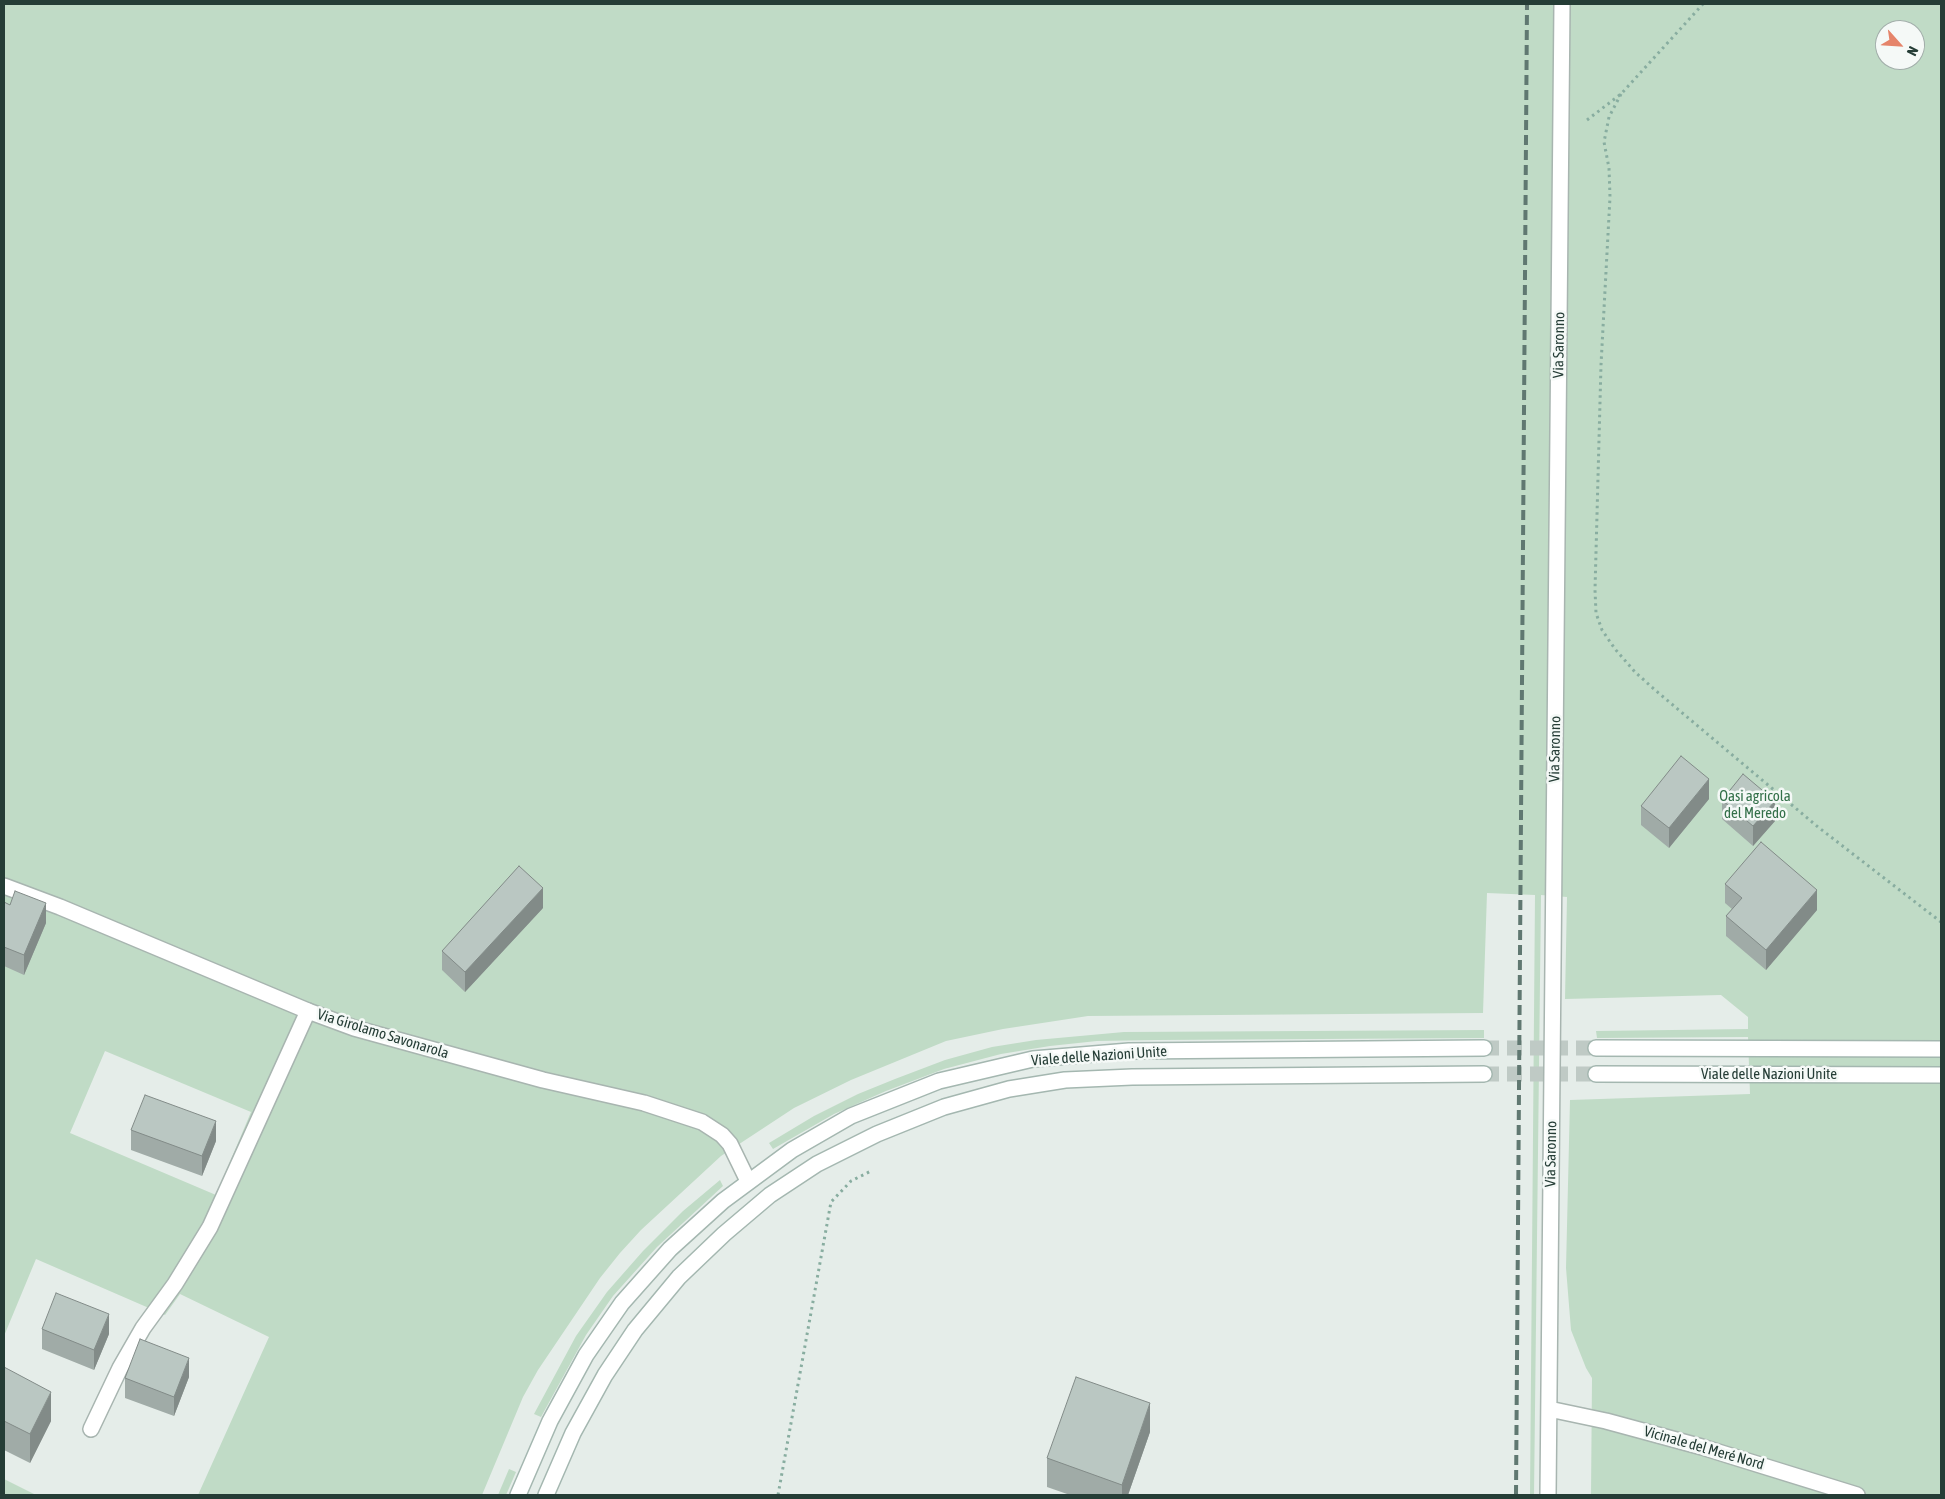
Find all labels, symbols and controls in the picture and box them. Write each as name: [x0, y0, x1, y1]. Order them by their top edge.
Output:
north arrow: [1875, 20, 1925, 70]
text: N: [1904, 44, 1922, 58]
street label: Via Saronno: [1549, 312, 1569, 378]
street label: Via Saronno: [1545, 716, 1565, 782]
park label: Oasi agricola del Meredo: [1719, 787, 1791, 822]
street label: Via Girolamo Savonarola: [315, 1005, 451, 1063]
street label: Viale delle Nazioni Unite: [1030, 1042, 1168, 1070]
street label: Viale delle Nazioni Unite: [1701, 1065, 1837, 1083]
street label: Via Saronno: [1541, 1121, 1561, 1187]
street label: Vicinale del Meré Nord: [1642, 1422, 1766, 1474]

